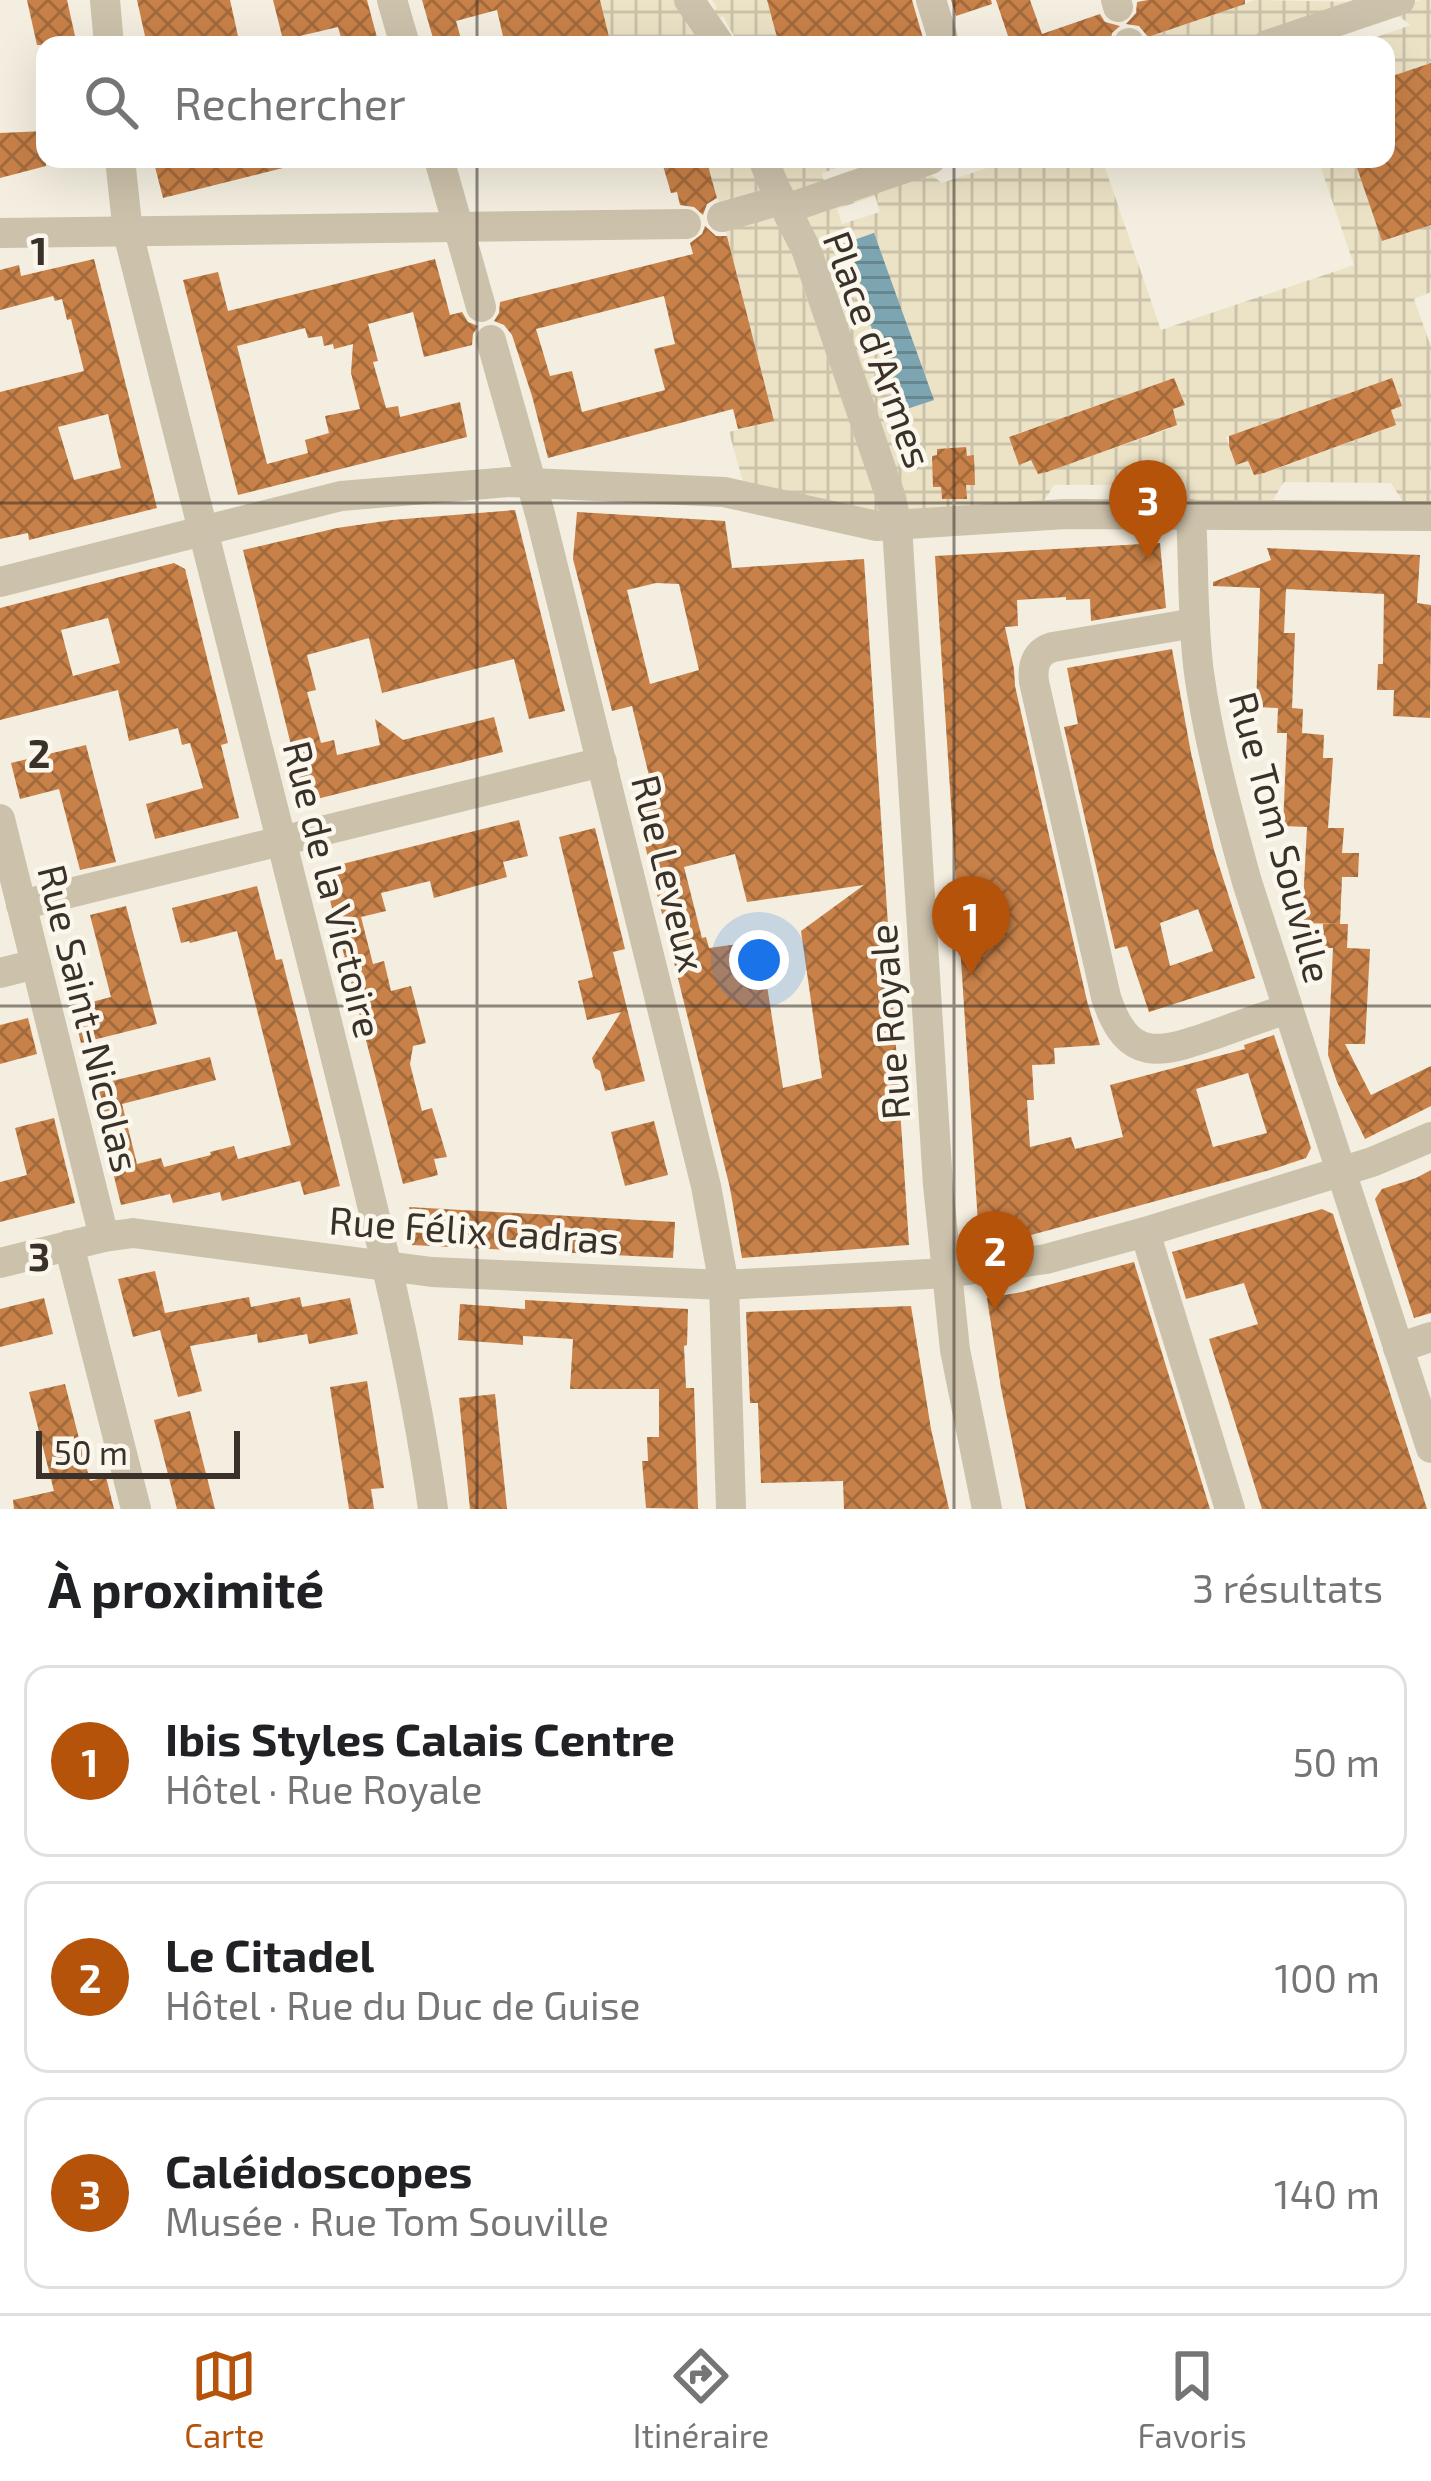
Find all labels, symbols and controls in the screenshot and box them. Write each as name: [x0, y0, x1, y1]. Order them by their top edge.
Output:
search box: [36, 36, 1395, 168]
icon: search: [78, 69, 144, 135]
text: Rechercher: [174, 75, 406, 129]
street label: Place d'Armes: [814, 224, 944, 474]
text: 1: [31, 226, 47, 273]
pin: 3: [1109, 460, 1187, 559]
street label: Rue Tom Souville: [1221, 686, 1343, 988]
text: 2: [28, 729, 50, 776]
street label: Rue de la Victoire: [274, 736, 394, 1042]
street label: Rue Leveux: [623, 770, 717, 976]
street label: Rue Saint-Nicolas: [29, 860, 151, 1176]
pin: 1: [932, 876, 1010, 975]
street label: Rue Royale: [858, 923, 918, 1121]
your location: [729, 930, 789, 990]
street label: Rue Félix Cadras: [327, 1195, 621, 1263]
pin: 2: [956, 1211, 1034, 1310]
text: 3: [28, 1232, 50, 1279]
scale bar: [36, 1425, 240, 1478]
text: 50 m: [54, 1432, 128, 1472]
text: À proximité: [48, 1557, 324, 1618]
text: 3 résultats: [1192, 1564, 1383, 1611]
text: Ibis Styles Calais Centre: [165, 1711, 675, 1765]
text: 1: [82, 1738, 98, 1785]
text: 50 m: [1293, 1738, 1380, 1785]
text: Hôtel · Rue Royale: [165, 1765, 482, 1812]
text: Le Citadel: [165, 1927, 374, 1981]
text: 2: [79, 1954, 101, 2001]
text: 100 m: [1275, 1954, 1380, 2001]
text: Hôtel · Rue du Duc de Guise: [165, 1981, 640, 2028]
text: Caléidoscopes: [165, 2143, 472, 2197]
text: 3: [79, 2170, 101, 2217]
text: 140 m: [1274, 2170, 1380, 2217]
text: Musée · Rue Tom Souville: [165, 2197, 609, 2244]
tab: Carte: [184, 2343, 265, 2455]
tab: Itinéraire: [633, 2343, 769, 2455]
tab: Favoris: [1137, 2343, 1247, 2455]

